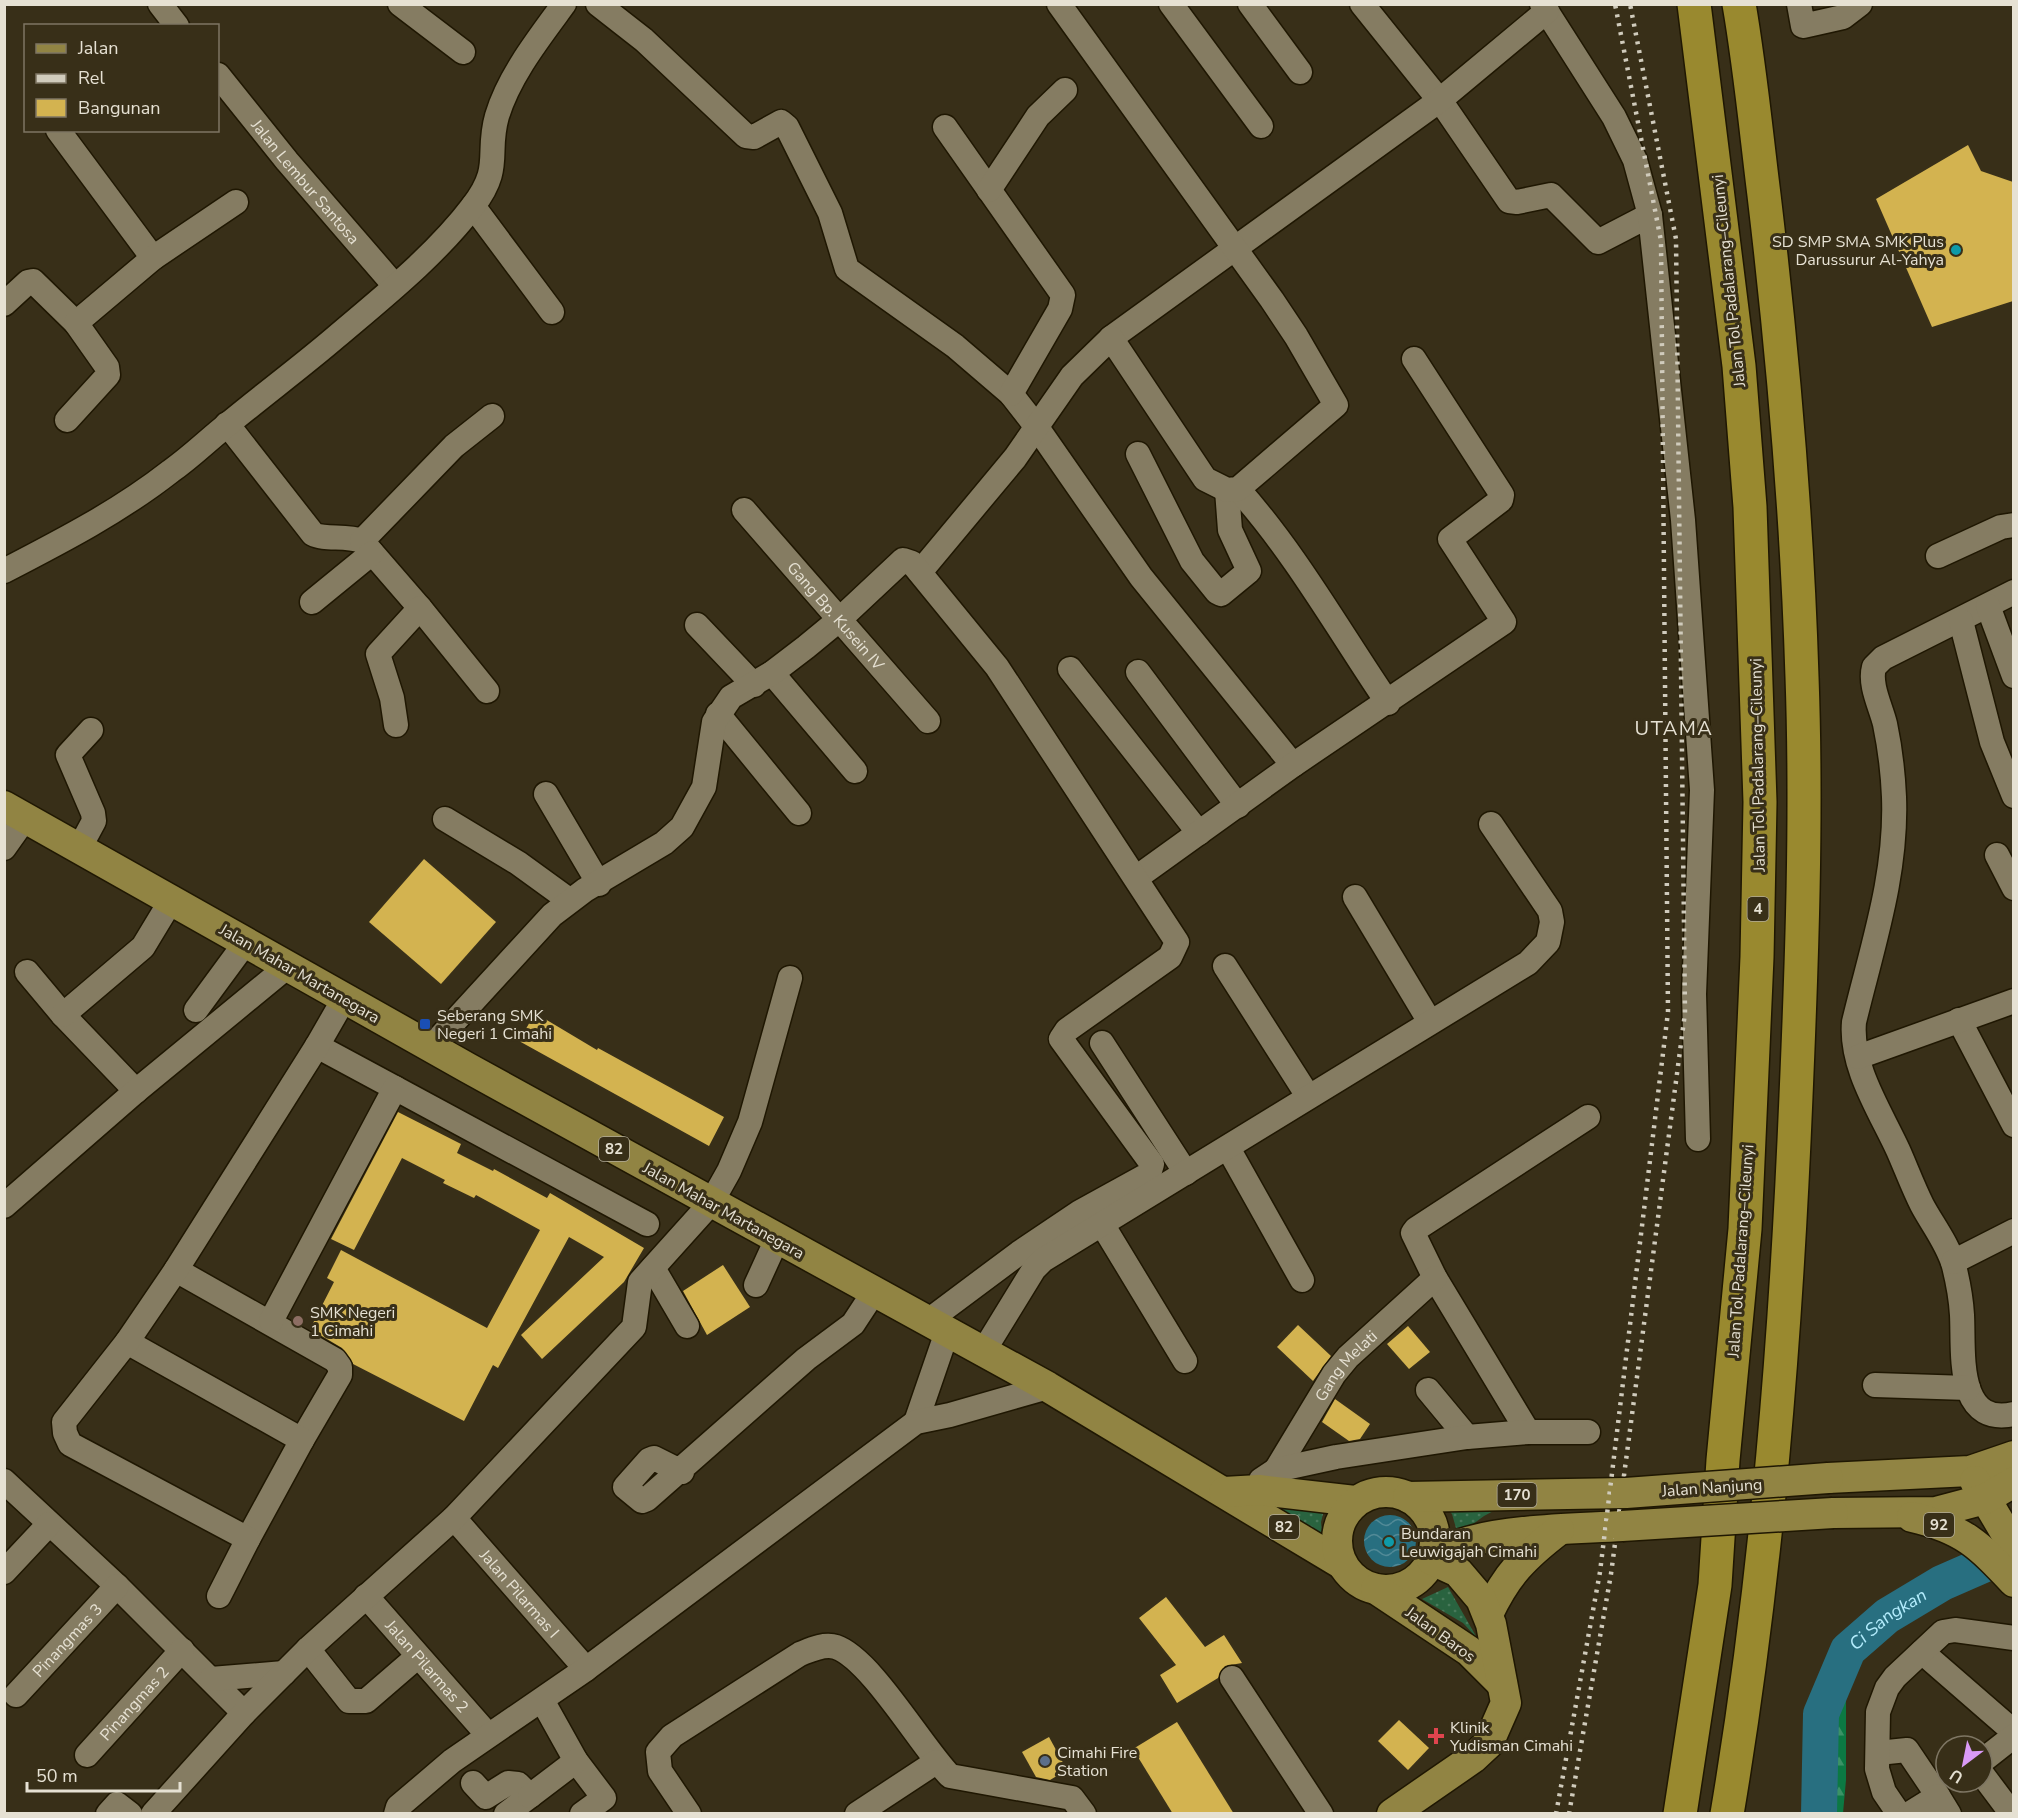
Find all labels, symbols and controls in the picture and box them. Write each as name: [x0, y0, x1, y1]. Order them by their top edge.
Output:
legend: [24, 24, 219, 132]
text: Jalan: [77, 36, 118, 60]
text: Rel: [78, 66, 105, 90]
text: Bangunan: [78, 96, 161, 120]
street label: Jalan Lembur Santosa: [245, 114, 364, 249]
street label: Jalan Tol Padalarang–Cileunyi: [1707, 174, 1751, 389]
place label: SD SMP SMA SMK Plus Darussurur Al-Yahya: [1772, 231, 1944, 271]
marker: SD SMP SMA SMK Plus Darussurur Al-Yahya: [1949, 243, 1963, 257]
street label: Gang Bp. Kusein IV: [782, 557, 889, 676]
street label: Jalan Tol Padalarang–Cileunyi: [1745, 658, 1771, 873]
district label: UTAMA: [1635, 715, 1713, 742]
road number: 4: [1748, 897, 1768, 921]
street label: Jalan Mahar Martanegara: [214, 918, 384, 1029]
place label: Seberang SMK Negeri 1 Cimahi: [437, 1005, 552, 1045]
marker: Seberang SMK Negeri 1 Cimahi: [418, 1017, 432, 1031]
road number: 82: [599, 1137, 629, 1161]
street label: Jalan Tol Padalarang–Cileunyi: [1723, 1144, 1759, 1359]
street label: Jalan Mahar Martanegara: [638, 1157, 808, 1265]
place label: SMK Negeri 1 Cimahi: [310, 1302, 395, 1342]
marker: SMK Negeri 1 Cimahi: [291, 1314, 305, 1328]
street label: Gang Melati: [1310, 1326, 1382, 1406]
street label: Jalan Nanjung: [1660, 1474, 1763, 1503]
road number: 170: [1498, 1483, 1537, 1507]
road number: 92: [1924, 1513, 1954, 1537]
road number: 82: [1269, 1515, 1299, 1539]
place label: Bundaran Leuwigajah Cimahi: [1401, 1523, 1537, 1563]
marker: Bundaran Leuwigajah Cimahi: [1382, 1535, 1396, 1549]
street label: Jalan Pilarmas I: [474, 1544, 564, 1643]
water label: Ci Sangkan: [1844, 1583, 1931, 1656]
street label: Pinangmas 3: [28, 1599, 108, 1682]
street label: Jalan Baros: [1400, 1601, 1480, 1668]
street label: Jalan Pilarmas 2: [379, 1615, 473, 1718]
street label: Pinangmas 2: [95, 1662, 174, 1746]
place label: Klinik Yudisman Cimahi: [1449, 1717, 1573, 1757]
marker: Klinik Yudisman Cimahi: [1427, 1727, 1445, 1745]
north arrow: [1934, 1734, 1994, 1794]
place label: Cimahi Fire Station: [1057, 1742, 1137, 1782]
marker: Cimahi Fire Station: [1038, 1754, 1052, 1768]
scale bar: [27, 1755, 180, 1793]
text: U: [1946, 1763, 1967, 1788]
text: 50 m: [36, 1764, 78, 1788]

